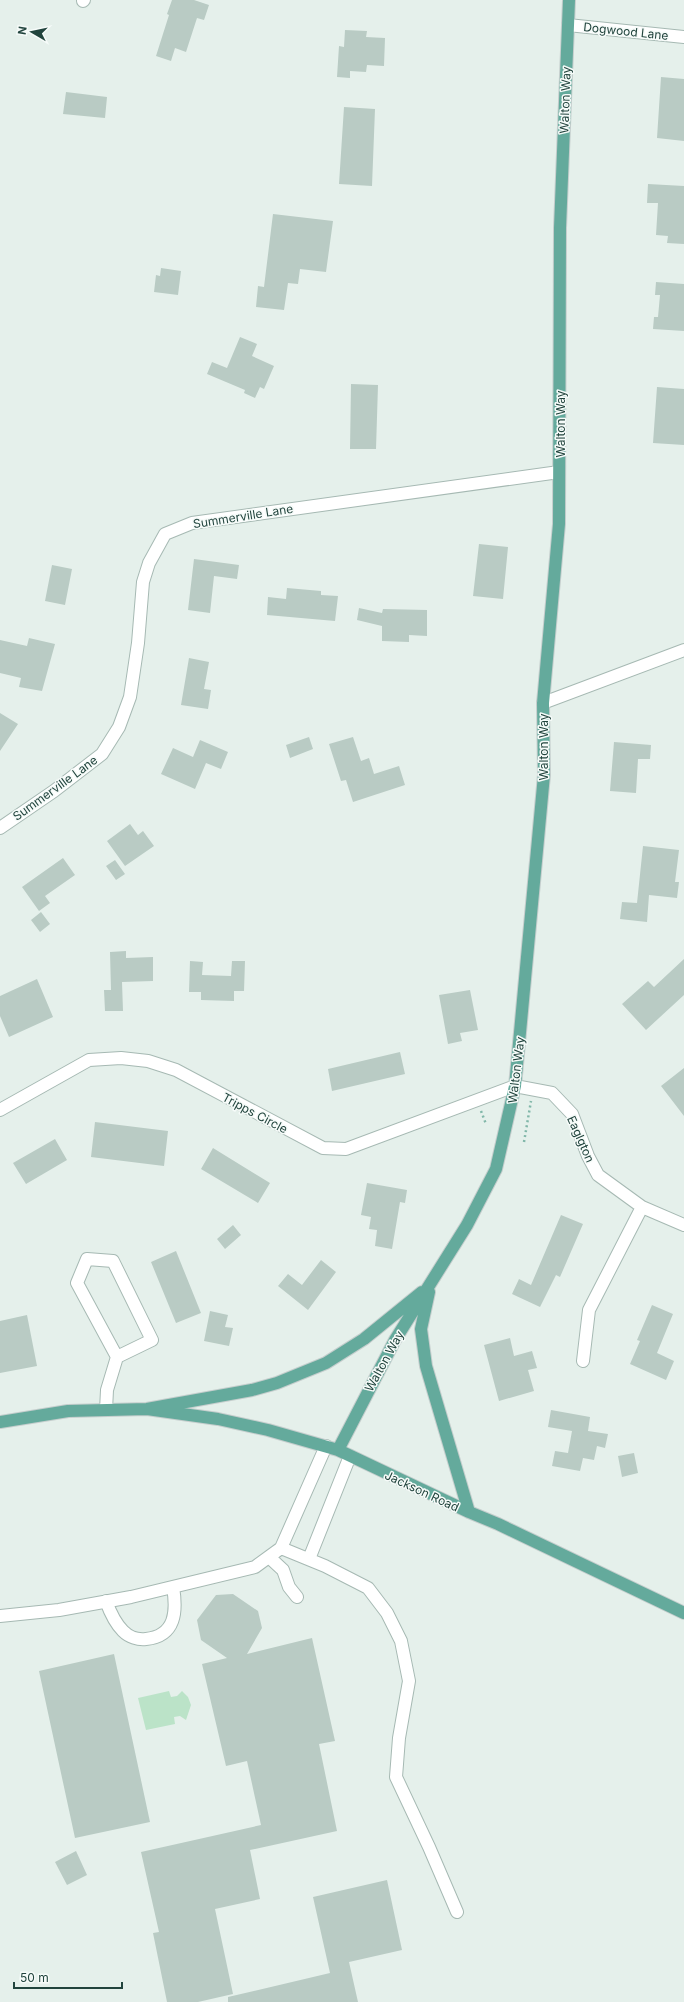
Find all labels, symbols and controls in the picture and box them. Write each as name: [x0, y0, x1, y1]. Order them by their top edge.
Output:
north arrow: [12, 12, 52, 52]
street label: Dogwood Lane: [583, 19, 669, 43]
text: N: [15, 25, 30, 36]
street label: Walton Way: [556, 66, 574, 134]
street label: Walton Way: [553, 390, 568, 458]
street label: Summerville Lane: [192, 501, 294, 531]
street label: Walton Way: [536, 713, 551, 781]
street label: Summerville Lane: [10, 752, 100, 824]
street label: Walton Way: [504, 1036, 528, 1104]
street label: Tripps Circle: [220, 1090, 290, 1136]
street label: Eaglgton: [564, 1113, 598, 1165]
street label: Walton Way: [361, 1328, 407, 1394]
street label: Jackson Road: [383, 1467, 461, 1515]
scale bar: [14, 1964, 122, 1990]
text: 50 m: [20, 1970, 49, 1985]

